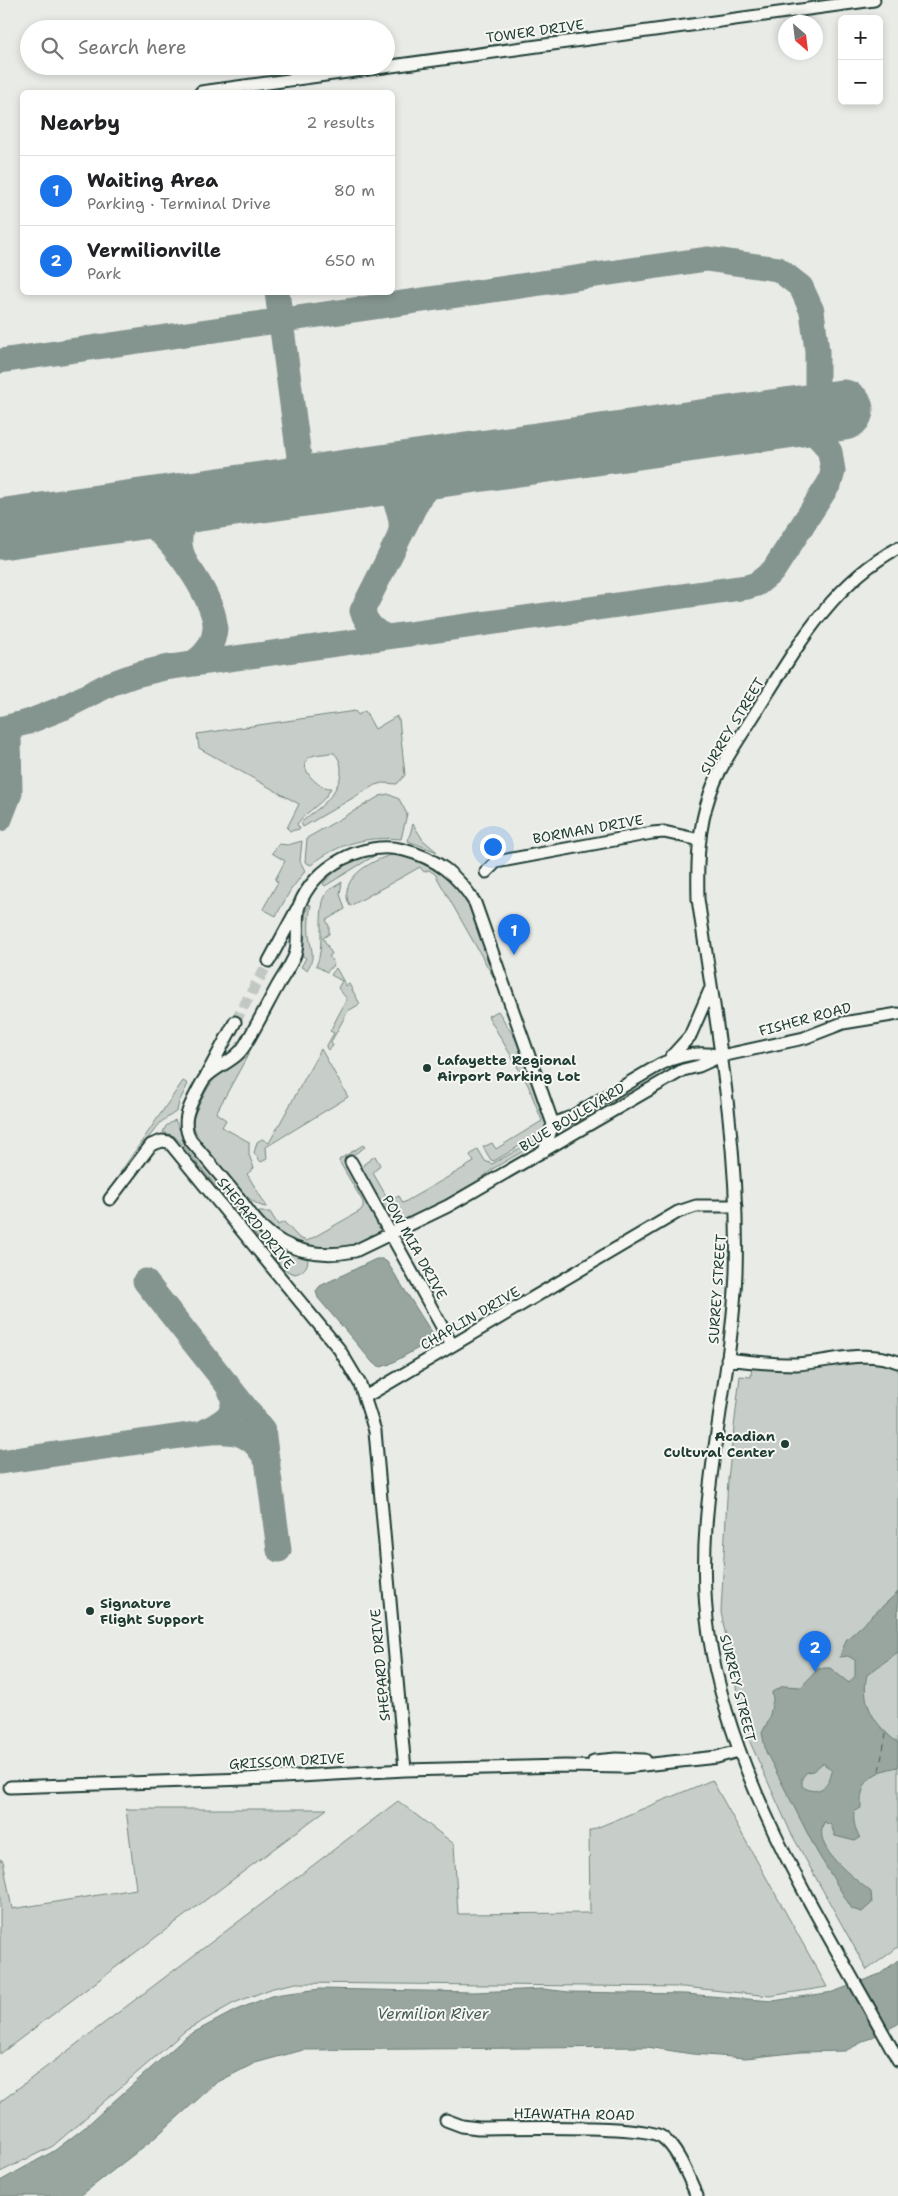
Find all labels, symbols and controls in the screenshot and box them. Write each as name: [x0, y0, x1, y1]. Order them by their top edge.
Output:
street label: TOWER DRIVE: [485, 15, 586, 47]
north arrow: [778, 15, 823, 60]
map controls: [838, 15, 883, 105]
button: +: [838, 15, 883, 60]
search box: [20, 20, 395, 75]
icon: search: [38, 34, 66, 62]
text: Search here: [78, 35, 187, 60]
button: −: [838, 60, 883, 105]
text: Nearby: [40, 109, 120, 137]
text: 2 results: [306, 112, 375, 133]
text: Waiting Area: [87, 168, 218, 193]
text: 1: [52, 180, 60, 201]
text: 80 m: [334, 180, 375, 201]
text: Parking · Terminal Drive: [87, 193, 271, 214]
text: Vermilionville: [87, 238, 221, 263]
text: 2: [50, 250, 62, 271]
text: 650 m: [324, 250, 375, 271]
text: Park: [87, 263, 121, 284]
street label: SURREY STREET: [696, 674, 768, 778]
street label: BORMAN DRIVE: [531, 810, 645, 848]
your location: [480, 834, 506, 860]
pin: 1: [498, 914, 530, 955]
street label: FISHER ROAD: [757, 998, 853, 1040]
place label: Lafayette Regional Airport Parking Lot: [437, 1051, 581, 1085]
marker: Lafayette Regional Airport Parking Lot: [421, 1062, 433, 1074]
street label: BLUE BOULEVARD: [516, 1078, 628, 1156]
street label: SHEPARD DRIVE: [214, 1173, 299, 1273]
street label: POW MIA DRIVE: [379, 1192, 451, 1303]
street label: SURREY STREET: [704, 1233, 730, 1344]
street label: CHAPLIN DRIVE: [417, 1282, 523, 1354]
place label: Acadian Cultural Center: [664, 1427, 775, 1461]
marker: Acadian Cultural Center: [779, 1438, 791, 1450]
place label: Signature Flight Support: [100, 1594, 204, 1628]
marker: Signature Flight Support: [84, 1605, 96, 1617]
street label: SHEPARD DRIVE: [366, 1608, 394, 1722]
pin: 2: [799, 1631, 831, 1672]
street label: SURREY STREET: [716, 1632, 760, 1744]
street label: GRISSOM DRIVE: [228, 1749, 346, 1773]
water label: Vermilion River: [377, 2004, 490, 2024]
street label: HIAWATHA ROAD: [513, 2104, 635, 2124]

